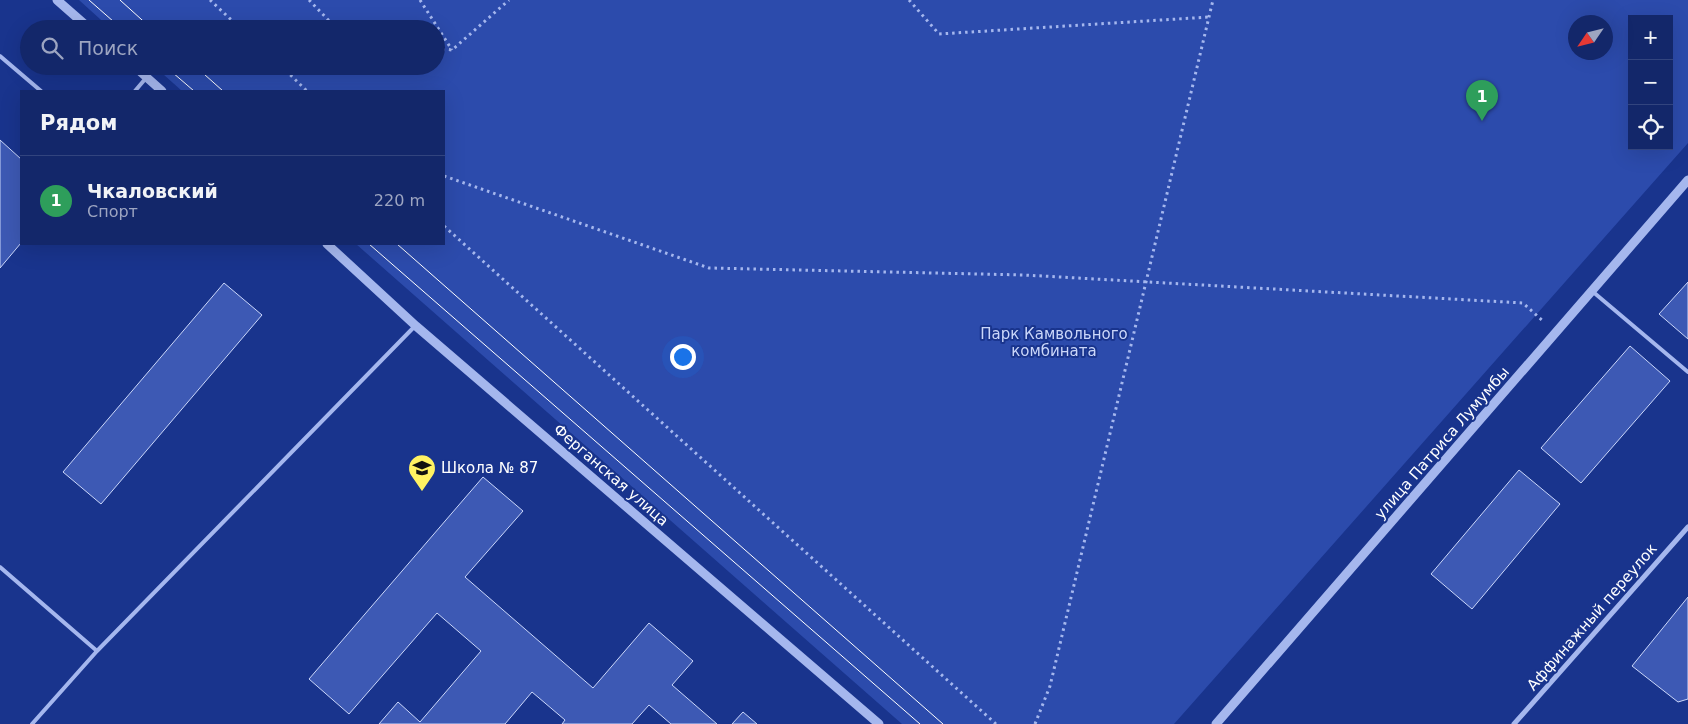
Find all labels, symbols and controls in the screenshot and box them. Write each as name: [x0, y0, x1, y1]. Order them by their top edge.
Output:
north arrow: [1568, 15, 1613, 60]
map controls: [1628, 15, 1673, 150]
button: +: [1628, 15, 1673, 60]
search box: [20, 20, 445, 75]
icon: search: [38, 34, 66, 62]
text: Поиск: [78, 37, 138, 59]
button: −: [1628, 60, 1673, 105]
pin: 1: [1466, 80, 1498, 121]
button: locate: [1628, 105, 1673, 150]
text: Рядом: [40, 111, 117, 135]
text: Чкаловский: [87, 180, 218, 202]
text: 1: [50, 191, 62, 210]
text: 220 m: [374, 191, 425, 210]
text: Спорт: [87, 202, 138, 221]
park label: Парк Камвольного комбината: [980, 325, 1128, 360]
your location: [670, 344, 696, 370]
street label: улица Патриса Лумумбы: [1371, 363, 1513, 523]
street label: Ферганская улица: [550, 420, 672, 530]
school or university icon: Школа № 87: [407, 453, 437, 492]
place label: Школа № 87: [441, 459, 538, 477]
street label: Аффинажный переулок: [1523, 540, 1661, 694]

